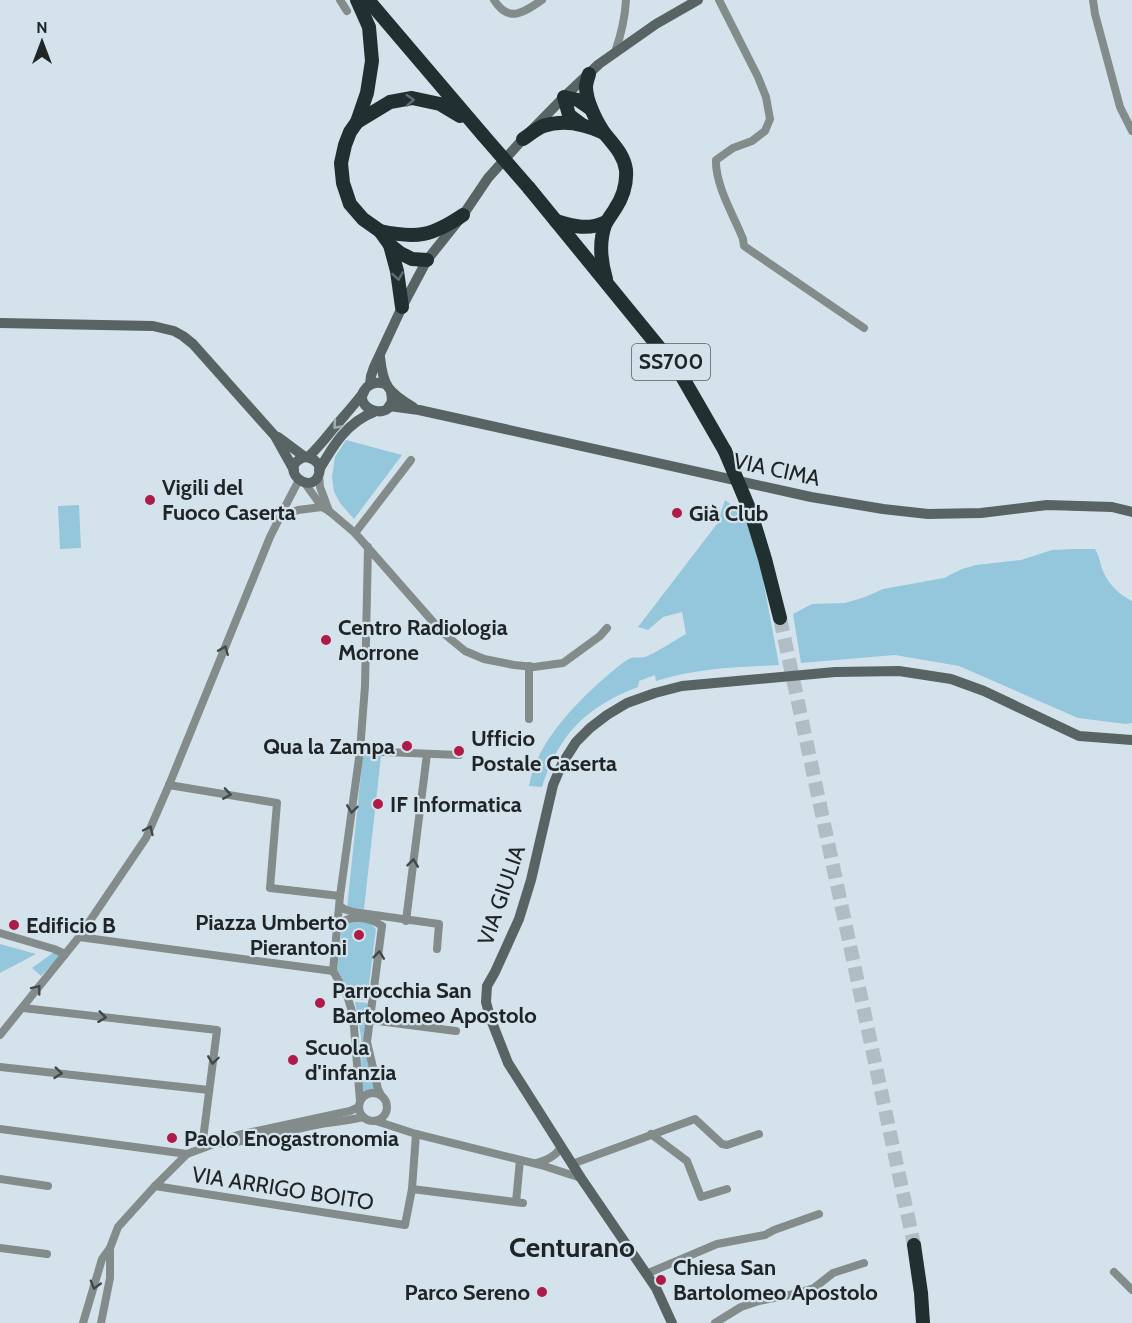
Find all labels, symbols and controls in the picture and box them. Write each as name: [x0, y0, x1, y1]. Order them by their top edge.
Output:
north arrow: [12, 12, 72, 72]
text: N: [36, 18, 48, 37]
one-way arrow: [405, 94, 414, 107]
one-way arrow: [391, 271, 403, 280]
road number: SS700: [632, 344, 710, 380]
one-way arrow: [333, 418, 344, 429]
street label: VIA CIMA: [731, 447, 823, 492]
place label: Vigili del Fuoco Caserta: [162, 474, 296, 526]
marker: Vigili del Fuoco Caserta: [143, 493, 157, 507]
place label: Già Club: [689, 500, 768, 527]
marker: Già Club: [670, 506, 684, 520]
place label: Centro Radiologia Morrone: [338, 614, 508, 666]
marker: Centro Radiologia Morrone: [319, 633, 333, 647]
one-way arrow: [217, 645, 229, 656]
place label: Ufficio Postale Caserta: [471, 725, 617, 777]
place label: Qua la Zampa: [263, 733, 395, 760]
marker: Qua la Zampa: [400, 739, 414, 753]
marker: Ufficio Postale Caserta: [452, 744, 466, 758]
one-way arrow: [223, 788, 232, 800]
place label: IF Informatica: [390, 791, 522, 818]
marker: IF Informatica: [371, 797, 385, 811]
one-way arrow: [347, 804, 359, 814]
one-way arrow: [142, 826, 154, 837]
street label: VIA GIULIA: [472, 841, 531, 949]
one-way arrow: [407, 858, 419, 867]
place label: Piazza Umberto Pierantoni: [195, 909, 347, 961]
place label: Edificio B: [26, 912, 116, 939]
marker: Edificio B: [7, 918, 21, 932]
marker: Piazza Umberto Pierantoni: [352, 928, 366, 942]
one-way arrow: [372, 951, 385, 960]
place label: Parrocchia San Bartolomeo Apostolo: [332, 977, 537, 1029]
one-way arrow: [30, 985, 41, 996]
marker: Parrocchia San Bartolomeo Apostolo: [313, 996, 327, 1010]
one-way arrow: [97, 1010, 106, 1023]
place label: Scuola d'infanzia: [305, 1034, 396, 1086]
marker: Scuola d'infanzia: [286, 1053, 300, 1067]
one-way arrow: [207, 1056, 219, 1065]
one-way arrow: [54, 1067, 63, 1079]
place label: Paolo Enogastronomia: [184, 1125, 399, 1152]
marker: Paolo Enogastronomia: [165, 1131, 179, 1145]
street label: VIA ARRIGO BOITO: [190, 1161, 376, 1216]
district label: Centurano: [509, 1230, 635, 1264]
place label: Chiesa San Bartolomeo Apostolo: [673, 1254, 878, 1306]
marker: Chiesa San Bartolomeo Apostolo: [654, 1273, 668, 1287]
place label: Parco Sereno: [405, 1279, 530, 1306]
one-way arrow: [89, 1280, 102, 1290]
marker: Parco Sereno: [535, 1285, 549, 1299]

